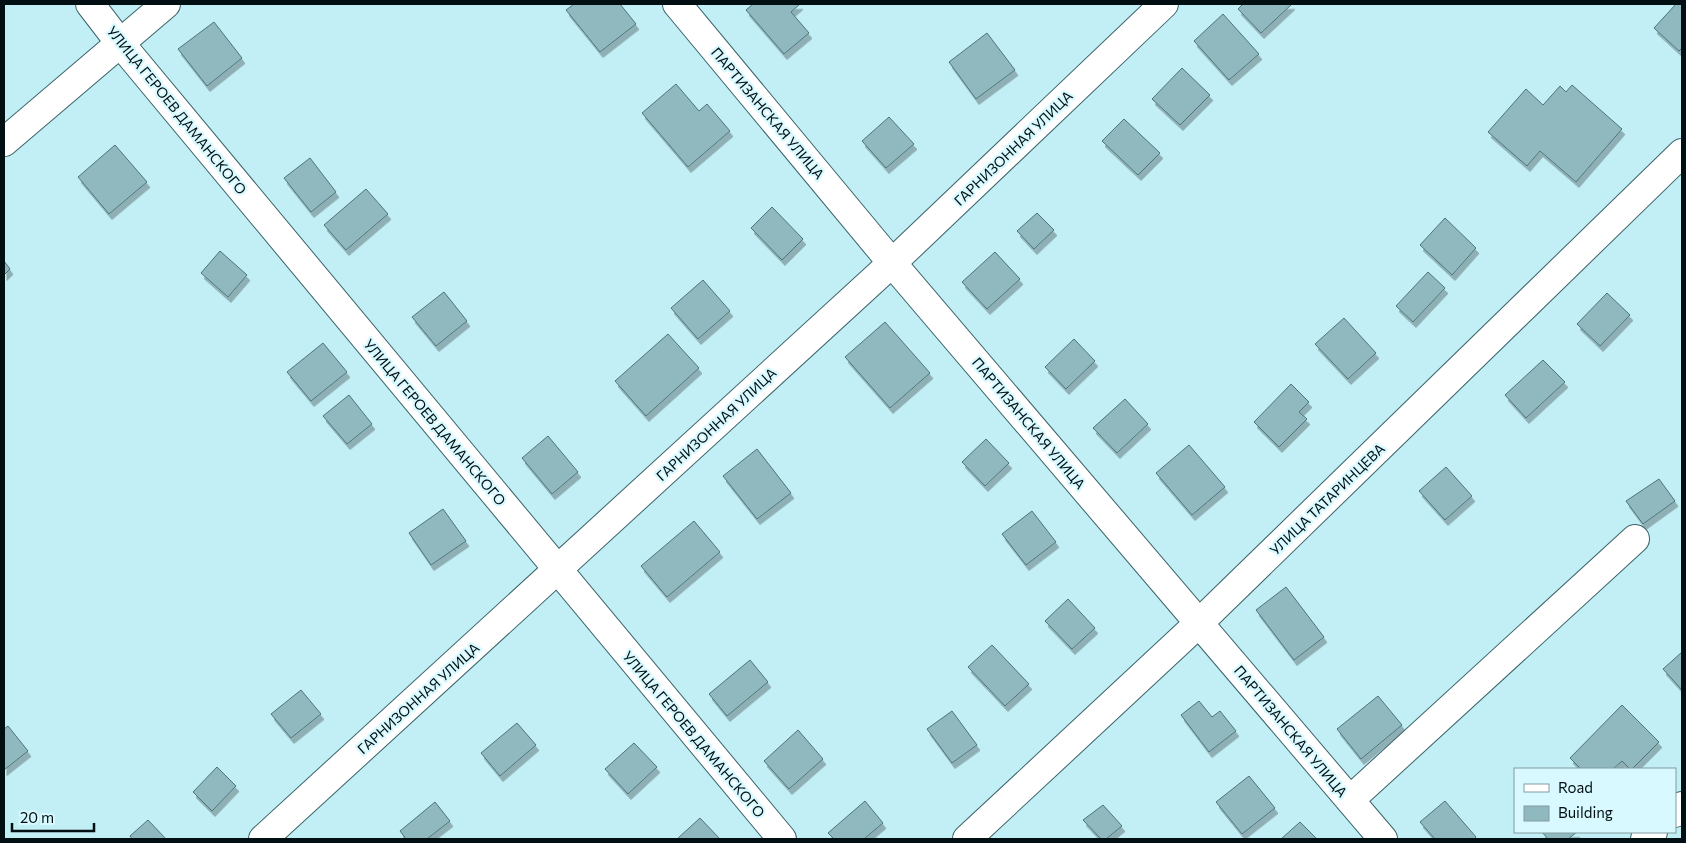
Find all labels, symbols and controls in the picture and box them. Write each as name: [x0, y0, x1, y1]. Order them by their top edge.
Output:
street label: УЛИЦА ГЕРОЕВ ДАМАНСКОГО: [104, 22, 250, 198]
street label: ПАРТИЗАНСКАЯ УЛИЦА: [708, 44, 828, 183]
street label: ГАРНИЗОННАЯ УЛИЦА: [950, 87, 1076, 209]
street label: УЛИЦА ГЕРОЕВ ДАМАНСКОГО: [360, 335, 510, 509]
street label: ПАРТИЗАНСКАЯ УЛИЦА: [969, 354, 1089, 493]
street label: ГАРНИЗОННАЯ УЛИЦА: [652, 364, 780, 484]
street label: УЛИЦА ТАТАРИНЦЕВА: [1266, 439, 1388, 558]
street label: ГАРНИЗОННАЯ УЛИЦА: [354, 639, 483, 757]
street label: УЛИЦА ГЕРОЕВ ДАМАНСКОГО: [619, 647, 769, 821]
street label: ПАРТИЗАНСКАЯ УЛИЦА: [1231, 662, 1351, 801]
legend: [1514, 768, 1676, 833]
text: Road: [1558, 778, 1593, 796]
scale bar: [12, 800, 95, 832]
text: Building: [1558, 803, 1613, 821]
text: 20 m: [20, 808, 54, 826]

